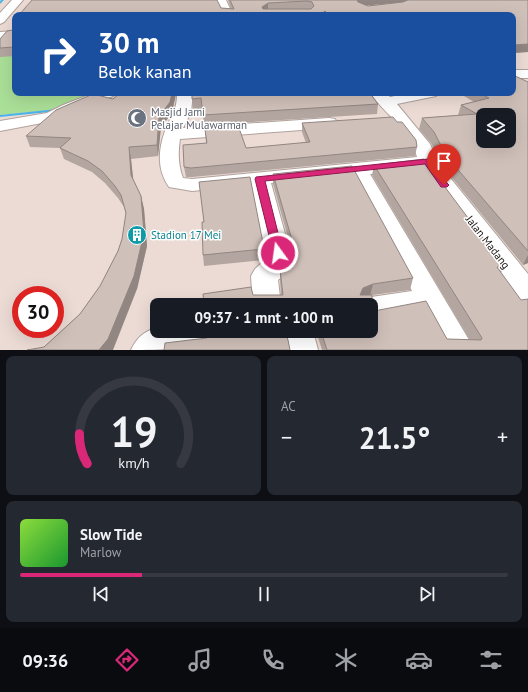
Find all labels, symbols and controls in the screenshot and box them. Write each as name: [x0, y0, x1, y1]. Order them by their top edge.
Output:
text: 30 m: [98, 24, 159, 61]
icon: right: [32, 28, 84, 80]
text: Belok kanan: [98, 60, 192, 83]
place label: Masjid Jami Pelajar Mulawarman: [151, 105, 247, 132]
mosque icon: Masjid Jami Pelajar Mulawarman: [126, 107, 148, 129]
map controls: [476, 108, 516, 148]
button: layers: [476, 108, 516, 148]
pin: [427, 144, 461, 185]
icon: arrive: [433, 150, 455, 172]
street label: Jalan Madang: [462, 212, 513, 271]
building icon: Stadion 17 Mei: [126, 224, 148, 246]
place label: Stadion 17 Mei: [151, 228, 221, 242]
position arrow: [257, 232, 299, 274]
speed limit sign: 30: [12, 286, 64, 338]
text: 09:37 · 1 mnt · 100 m: [194, 308, 334, 327]
text: AC: [281, 398, 296, 415]
text: 19: [110, 404, 157, 457]
text: 21.5°: [359, 418, 430, 457]
text: −: [281, 423, 292, 451]
text: +: [497, 423, 508, 451]
text: km/h: [118, 452, 149, 471]
text: Slow Tide: [80, 525, 142, 544]
text: Marlow: [80, 544, 121, 561]
icon: previous: [90, 583, 112, 605]
icon: pause: [253, 583, 275, 605]
icon: next: [416, 583, 438, 605]
icon: directions: [113, 646, 141, 674]
icon: music: [186, 646, 214, 674]
icon: phone: [259, 646, 287, 674]
icon: climate: [332, 646, 360, 674]
icon: car: [405, 646, 433, 674]
icon: filters: [477, 646, 505, 674]
text: 09:36: [22, 649, 68, 672]

